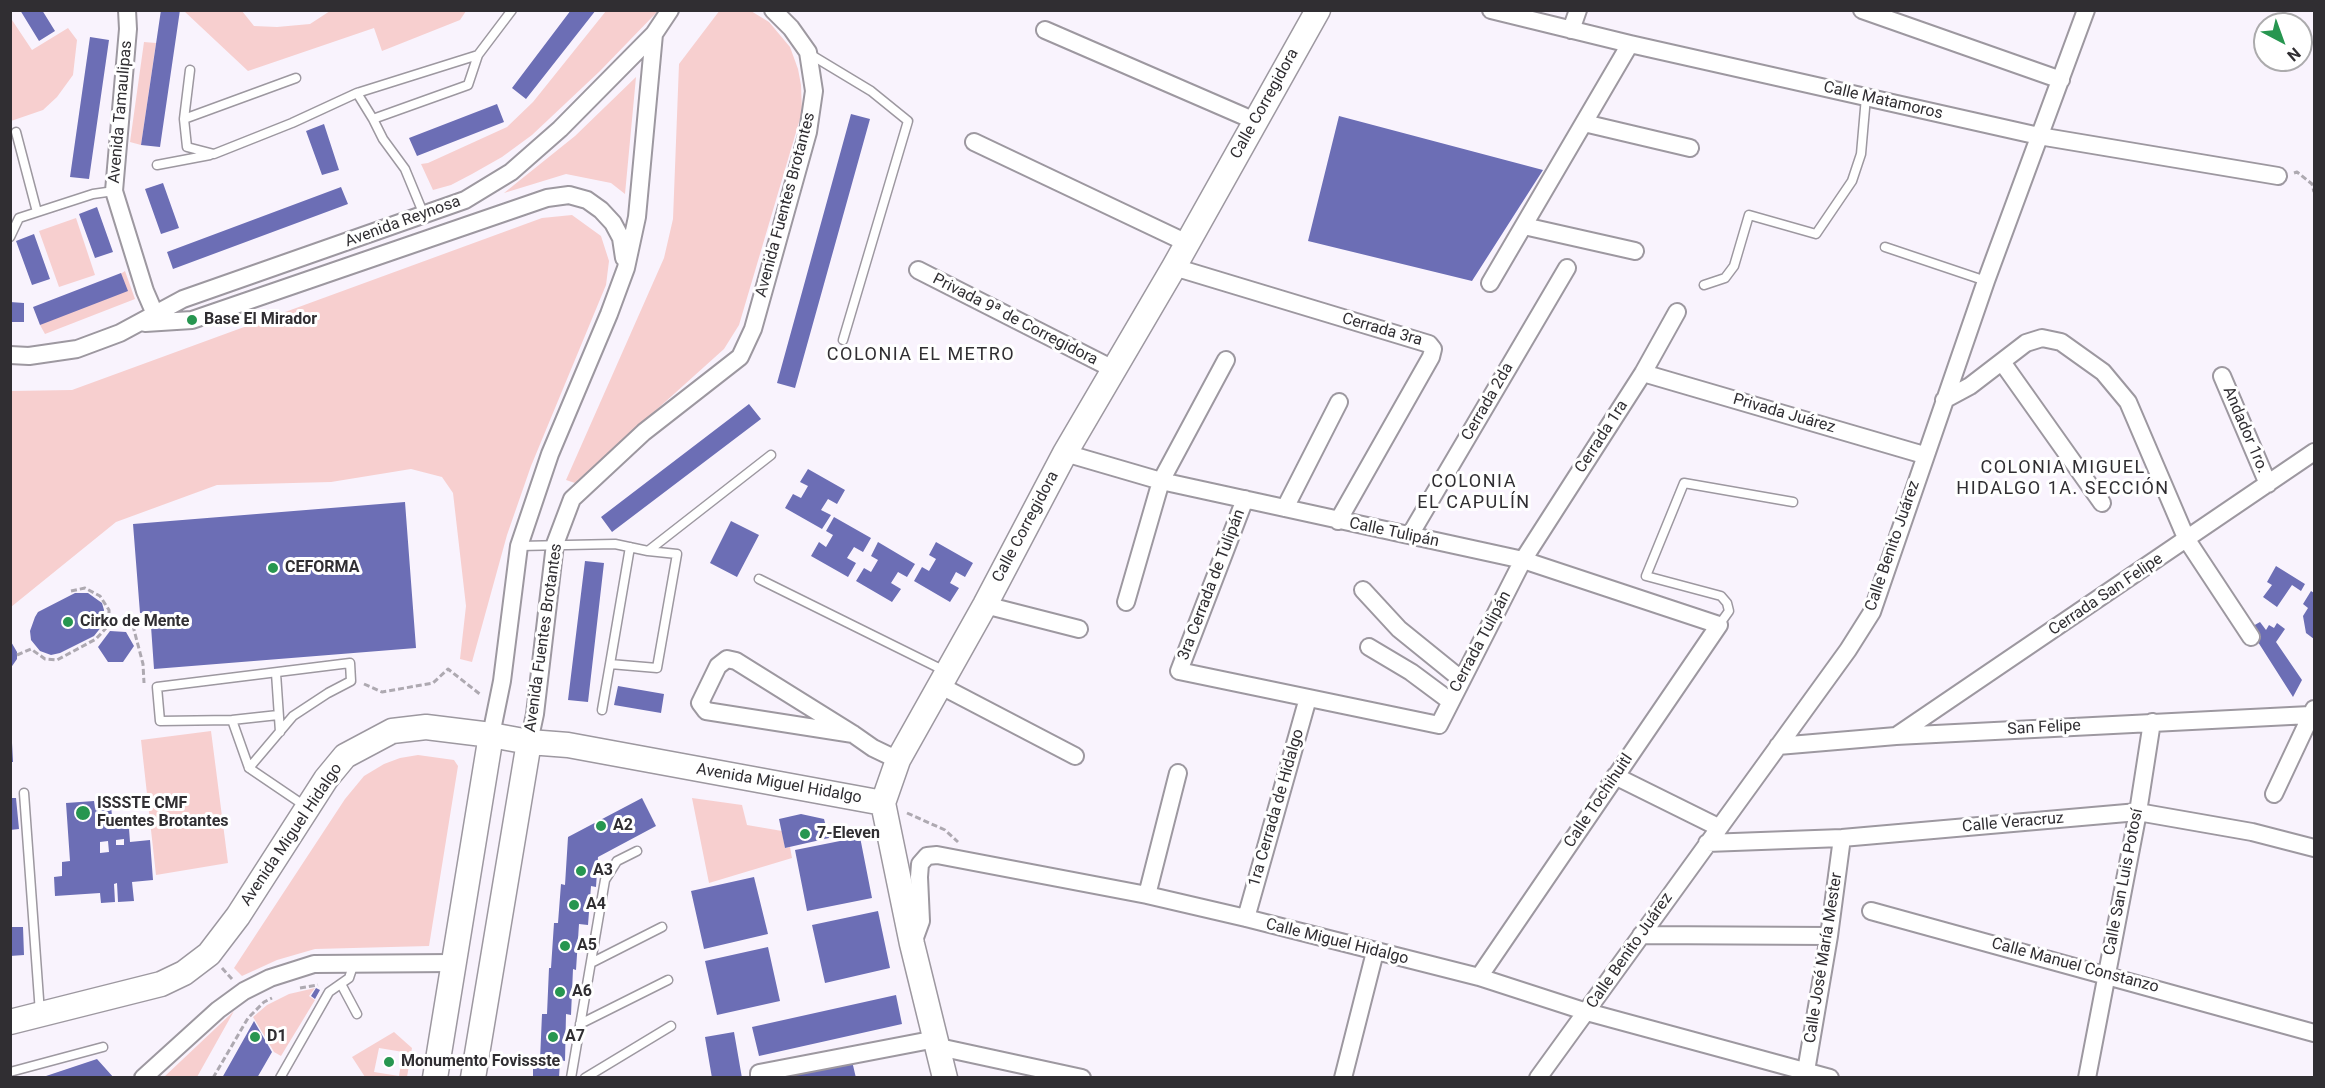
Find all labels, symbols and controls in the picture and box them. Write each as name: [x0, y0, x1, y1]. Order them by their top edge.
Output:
north arrow: [2253, 12, 2313, 72]
street label: Avenida Tamaulipas: [105, 40, 137, 184]
text: N: [2283, 44, 2304, 65]
street label: Calle Corregidora: [1227, 46, 1303, 162]
street label: Calle Matamoros: [1822, 78, 1944, 124]
street label: Avenida Fuentes Brotantes: [752, 111, 820, 299]
street label: Avenida Reynosa: [343, 192, 463, 252]
street label: Privada 9ª de Corregidora: [929, 270, 1101, 370]
street label: Cerrada 3ra: [1340, 309, 1424, 351]
place label: Base El Mirador: [204, 310, 317, 330]
marker: Base El Mirador: [185, 313, 199, 327]
district label: COLONIA EL METRO: [827, 344, 1015, 366]
street label: Cerrada 2da: [1458, 360, 1518, 444]
street label: Andador 1ro.: [2218, 384, 2272, 476]
street label: Privada Juárez: [1731, 390, 1837, 438]
street label: Cerrada 1ra: [1571, 397, 1633, 477]
district label: COLONIA MIGUEL HIDALGO 1A. SECCIÓN: [1956, 457, 2170, 500]
street label: Calle Corregidora: [989, 468, 1063, 586]
district label: COLONIA EL CAPULÍN: [1417, 471, 1531, 514]
street label: Calle Benito Juárez: [1862, 478, 1924, 614]
street label: 3ra Cerrada de Tulipán: [1174, 507, 1250, 663]
street label: Calle Tulipán: [1347, 514, 1441, 552]
street label: Avenida Fuentes Brotantes: [521, 542, 567, 734]
street label: Cerrada San Felipe: [2045, 550, 2167, 640]
place label: CEFORMA: [285, 558, 359, 578]
marker: CEFORMA: [266, 561, 280, 575]
street label: Cerrada Tulipán: [1446, 588, 1516, 696]
place label: Cirko de Mente: [80, 612, 189, 632]
marker: Cirko de Mente: [61, 615, 75, 629]
street label: San Felipe: [2007, 716, 2081, 740]
street label: 1ra Cerrada de Hidalgo: [1245, 727, 1309, 889]
street label: Calle Tochihuitl: [1561, 750, 1637, 852]
street label: Avenida Miguel Hidalgo: [237, 760, 347, 910]
street label: Avenida Miguel Hidalgo: [695, 760, 863, 808]
place label: ISSSTE CMF Fuentes Brotantes: [97, 794, 229, 832]
marker: ISSSTE CMF Fuentes Brotantes: [74, 804, 92, 822]
street label: Calle San Luis Potosí: [2100, 807, 2148, 957]
street label: Calle Veracruz: [1961, 809, 2065, 837]
place label: A2: [613, 816, 633, 836]
marker: A2: [594, 819, 608, 833]
place label: 7-Eleven: [817, 824, 880, 844]
marker: 7-Eleven: [798, 827, 812, 841]
place label: A3: [593, 861, 613, 881]
marker: A3: [574, 864, 588, 878]
street label: Calle José María Mester: [1801, 871, 1847, 1045]
street label: Calle Benito Juárez: [1583, 889, 1677, 1013]
place label: A4: [586, 895, 606, 915]
marker: A4: [567, 898, 581, 912]
street label: Calle Miguel Hidalgo: [1264, 915, 1410, 969]
street label: Calle Manuel Constanzo: [1989, 934, 2161, 998]
place label: A5: [577, 936, 597, 956]
marker: A5: [558, 939, 572, 953]
place label: A6: [572, 982, 592, 1002]
marker: A6: [553, 985, 567, 999]
place label: D1: [267, 1027, 287, 1047]
place label: A7: [565, 1027, 585, 1047]
marker: D1: [248, 1030, 262, 1044]
marker: A7: [546, 1030, 560, 1044]
place label: Monumento Fovissste: [401, 1052, 560, 1072]
marker: Monumento Fovissste: [382, 1055, 396, 1069]

